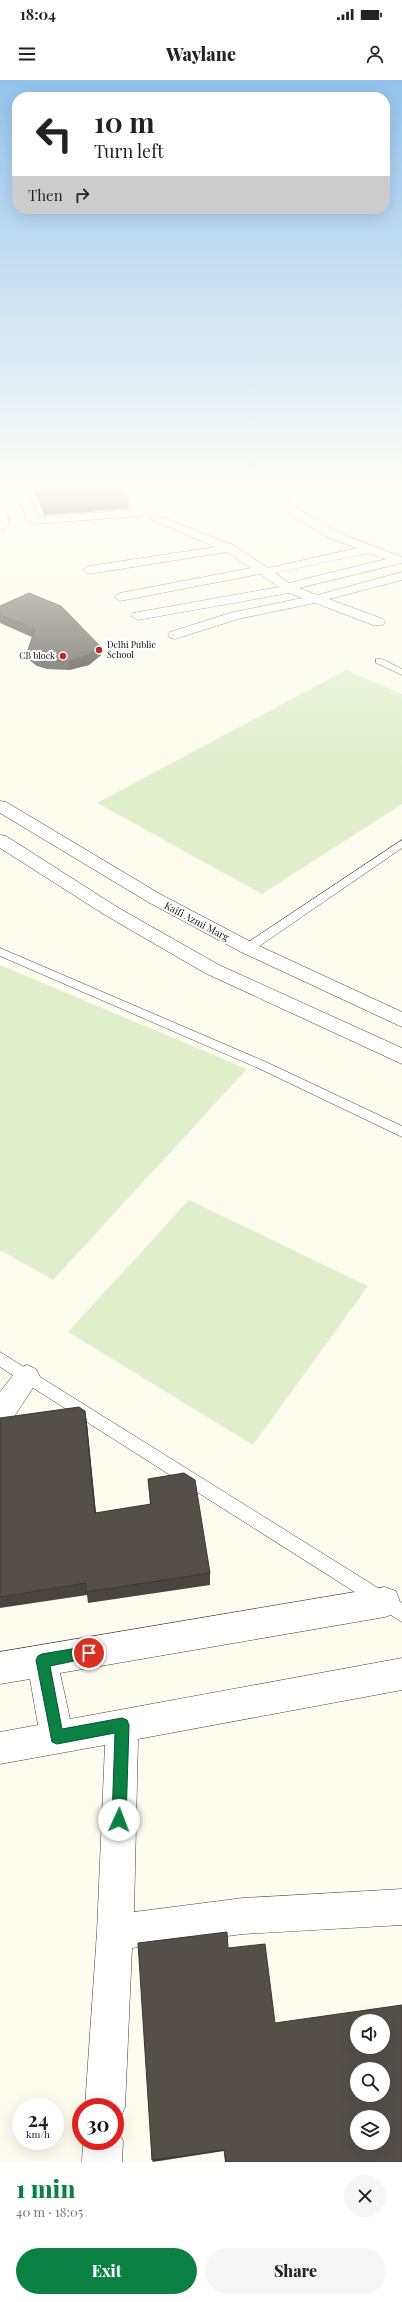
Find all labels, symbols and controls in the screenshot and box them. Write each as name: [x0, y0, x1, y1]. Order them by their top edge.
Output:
text: 18:04: [20, 4, 56, 24]
text: Waylane: [166, 42, 236, 66]
icon: menu: [16, 43, 38, 65]
icon: person: [364, 43, 386, 65]
text: 10 m: [94, 103, 155, 140]
icon: left: [28, 108, 80, 160]
text: Turn left: [94, 139, 164, 163]
icon: right: [71, 184, 93, 206]
text: Then: [28, 185, 63, 205]
place label: Delhi Public School: [107, 638, 156, 660]
marker: Delhi Public School: [94, 645, 104, 655]
place label: CB block: [19, 649, 55, 661]
marker: CB block: [58, 651, 68, 661]
street label: Kaifi Azmi Marg: [162, 898, 233, 944]
pin: [72, 1636, 106, 1670]
icon: arrive: [78, 1642, 100, 1664]
position arrow: [98, 1799, 140, 1841]
map controls: [350, 2014, 390, 2150]
button: sound: [350, 2014, 390, 2054]
button: search: [350, 2062, 390, 2102]
speed limit sign: 30: [72, 2098, 124, 2150]
text: 24: [27, 2105, 49, 2132]
button: layers: [350, 2110, 390, 2150]
text: km/h: [26, 2127, 50, 2141]
text: 1 min: [16, 2172, 75, 2204]
button: close: [344, 2175, 386, 2217]
text: 40 m · 18:05: [16, 2203, 83, 2220]
button: Exit: [16, 2248, 197, 2294]
button: Share: [205, 2248, 386, 2294]

